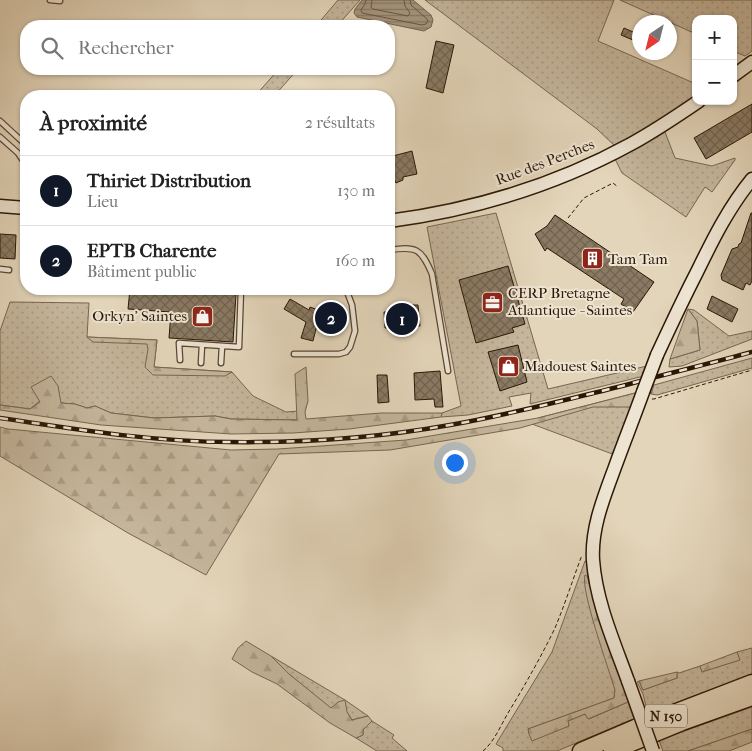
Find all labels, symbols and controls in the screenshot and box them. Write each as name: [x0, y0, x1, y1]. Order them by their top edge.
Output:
north arrow: [632, 15, 677, 60]
map controls: [692, 15, 737, 105]
button: +: [692, 15, 737, 60]
search box: [20, 20, 395, 75]
icon: search: [38, 34, 66, 62]
text: Rechercher: [78, 37, 174, 59]
button: −: [692, 60, 737, 105]
text: À proximité: [40, 111, 147, 135]
text: 2 résultats: [305, 113, 375, 132]
street label: Rue des Perches: [493, 135, 597, 189]
text: Thiriet Distribution: [87, 170, 251, 192]
text: 1: [53, 181, 59, 200]
text: 130 m: [337, 181, 375, 200]
text: Lieu: [87, 192, 118, 211]
text: EPTB Charente: [87, 240, 216, 262]
building icon: Tam Tam: [580, 247, 604, 271]
place label: Tam Tam: [608, 250, 668, 268]
text: 2: [52, 251, 60, 270]
text: 160 m: [335, 251, 375, 270]
text: Bâtiment public: [87, 262, 197, 281]
place label: CERP Bretagne Atlantique - Saintes: [507, 284, 633, 319]
office icon: CERP Bretagne Atlantique - Saintes: [480, 290, 504, 314]
pin: 2: [315, 299, 347, 337]
pin: 1: [386, 300, 418, 338]
shop icon: Orkyn' Saintes: [191, 304, 215, 328]
place label: Orkyn' Saintes: [92, 307, 187, 325]
shop icon: Madouest Saintes: [496, 354, 520, 378]
place label: Madouest Saintes: [524, 357, 637, 375]
your location: [442, 450, 468, 476]
road number: N 150: [645, 704, 687, 728]

